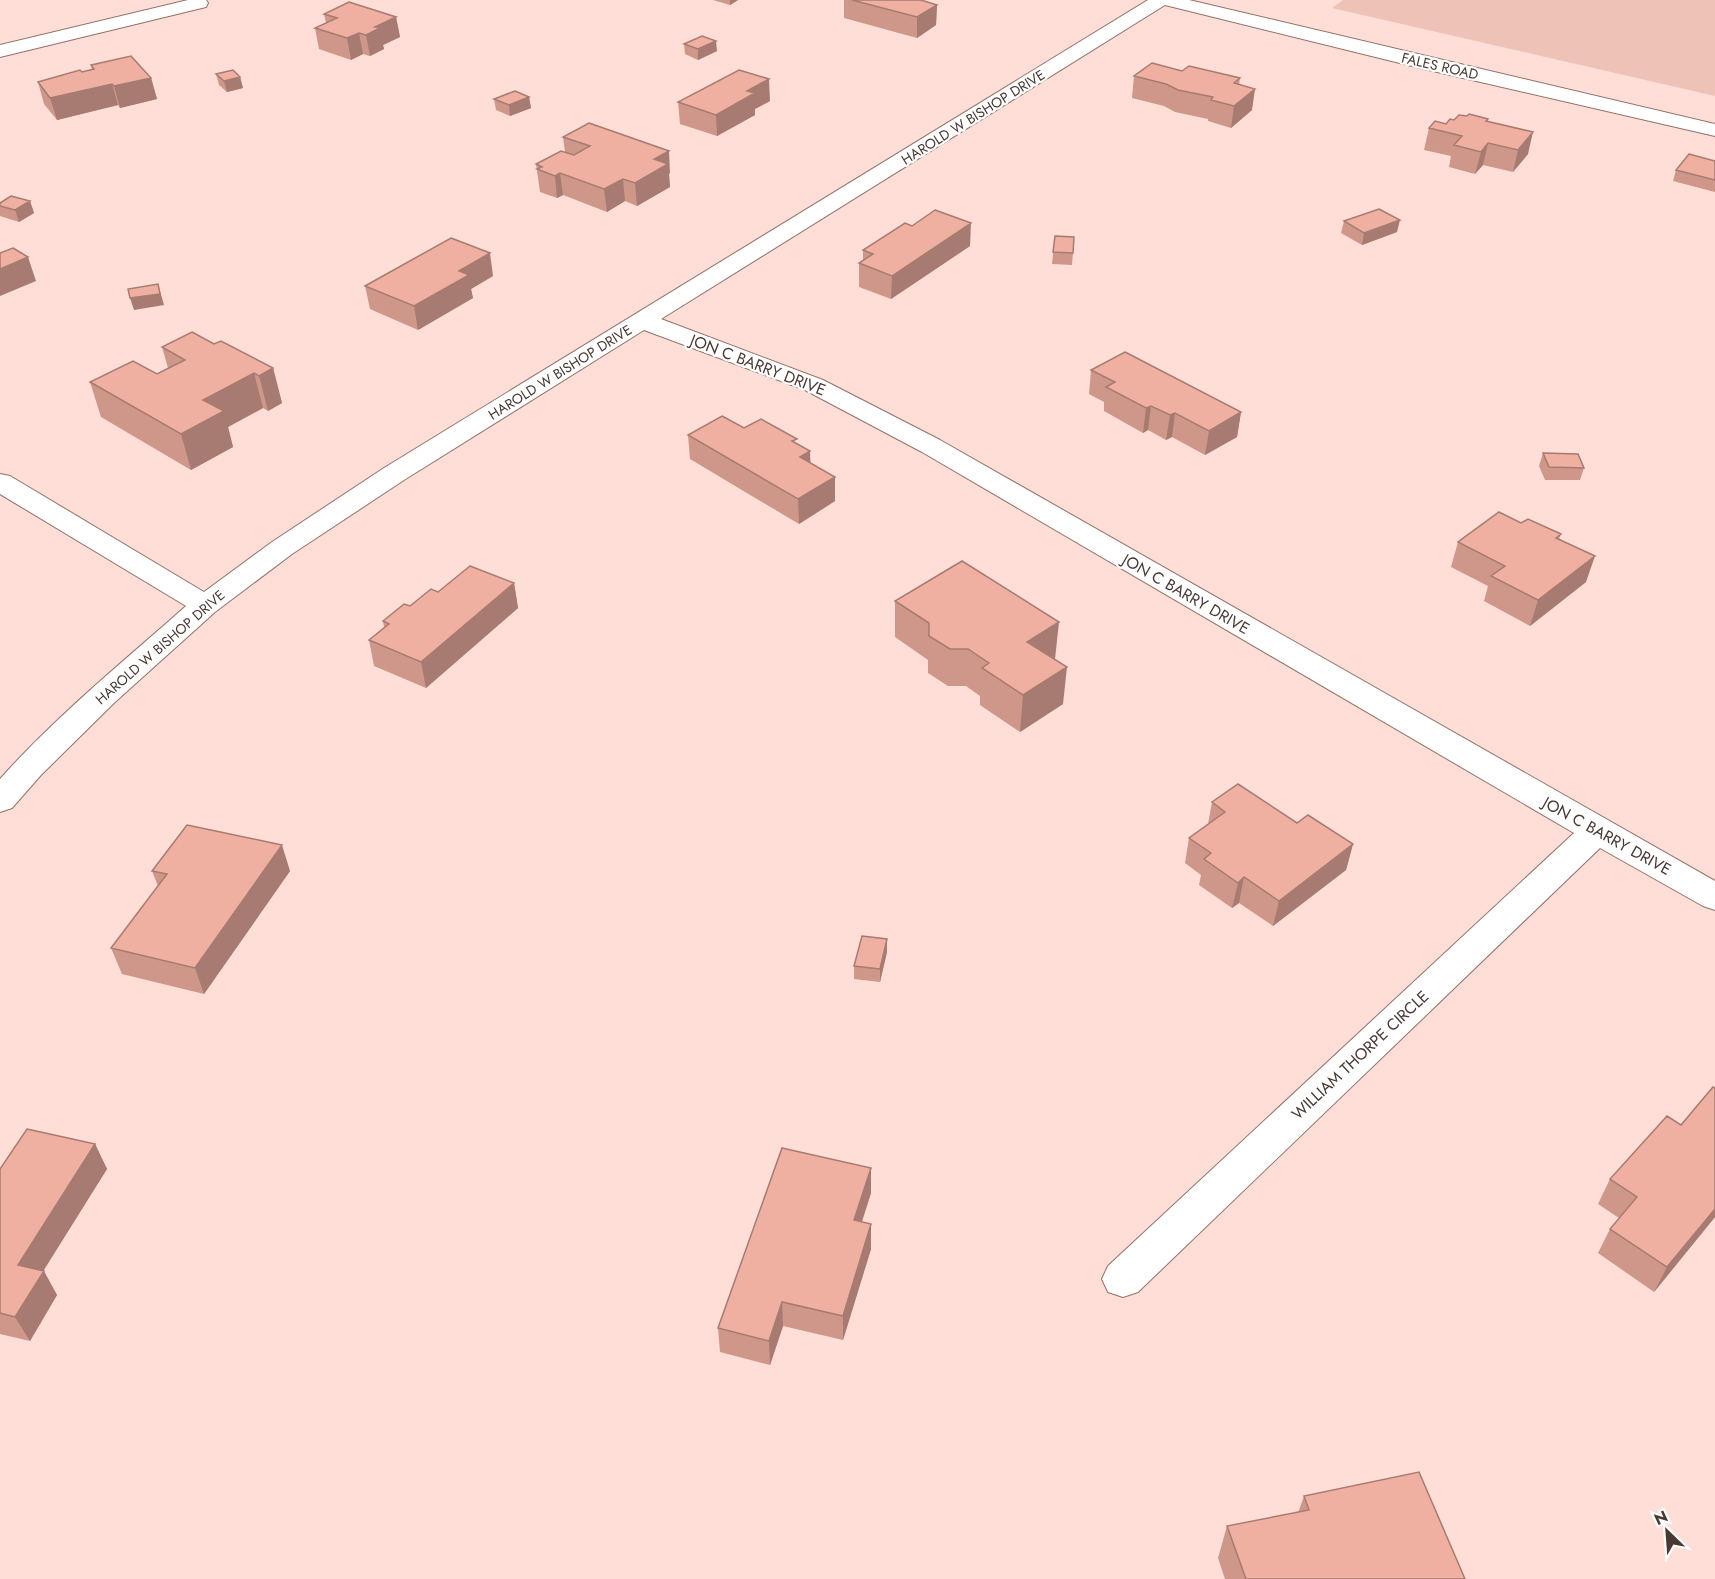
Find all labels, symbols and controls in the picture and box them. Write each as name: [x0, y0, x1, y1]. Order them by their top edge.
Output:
street label: FALES ROAD: [1400, 47, 1480, 85]
street label: HAROLD W BISHOP DRIVE: [897, 65, 1049, 169]
street label: HAROLD W BISHOP DRIVE: [484, 320, 636, 424]
street label: JON C BARRY DRIVE: [685, 328, 829, 401]
street label: JON C BARRY DRIVE: [1116, 547, 1254, 640]
street label: HAROLD W BISHOP DRIVE: [91, 585, 229, 709]
street label: JON C BARRY DRIVE: [1537, 790, 1675, 881]
street label: WILLIAM THORPE CIRCLE: [1286, 985, 1434, 1125]
north arrow: [1637, 1501, 1697, 1561]
text: N: [1650, 1505, 1671, 1531]

